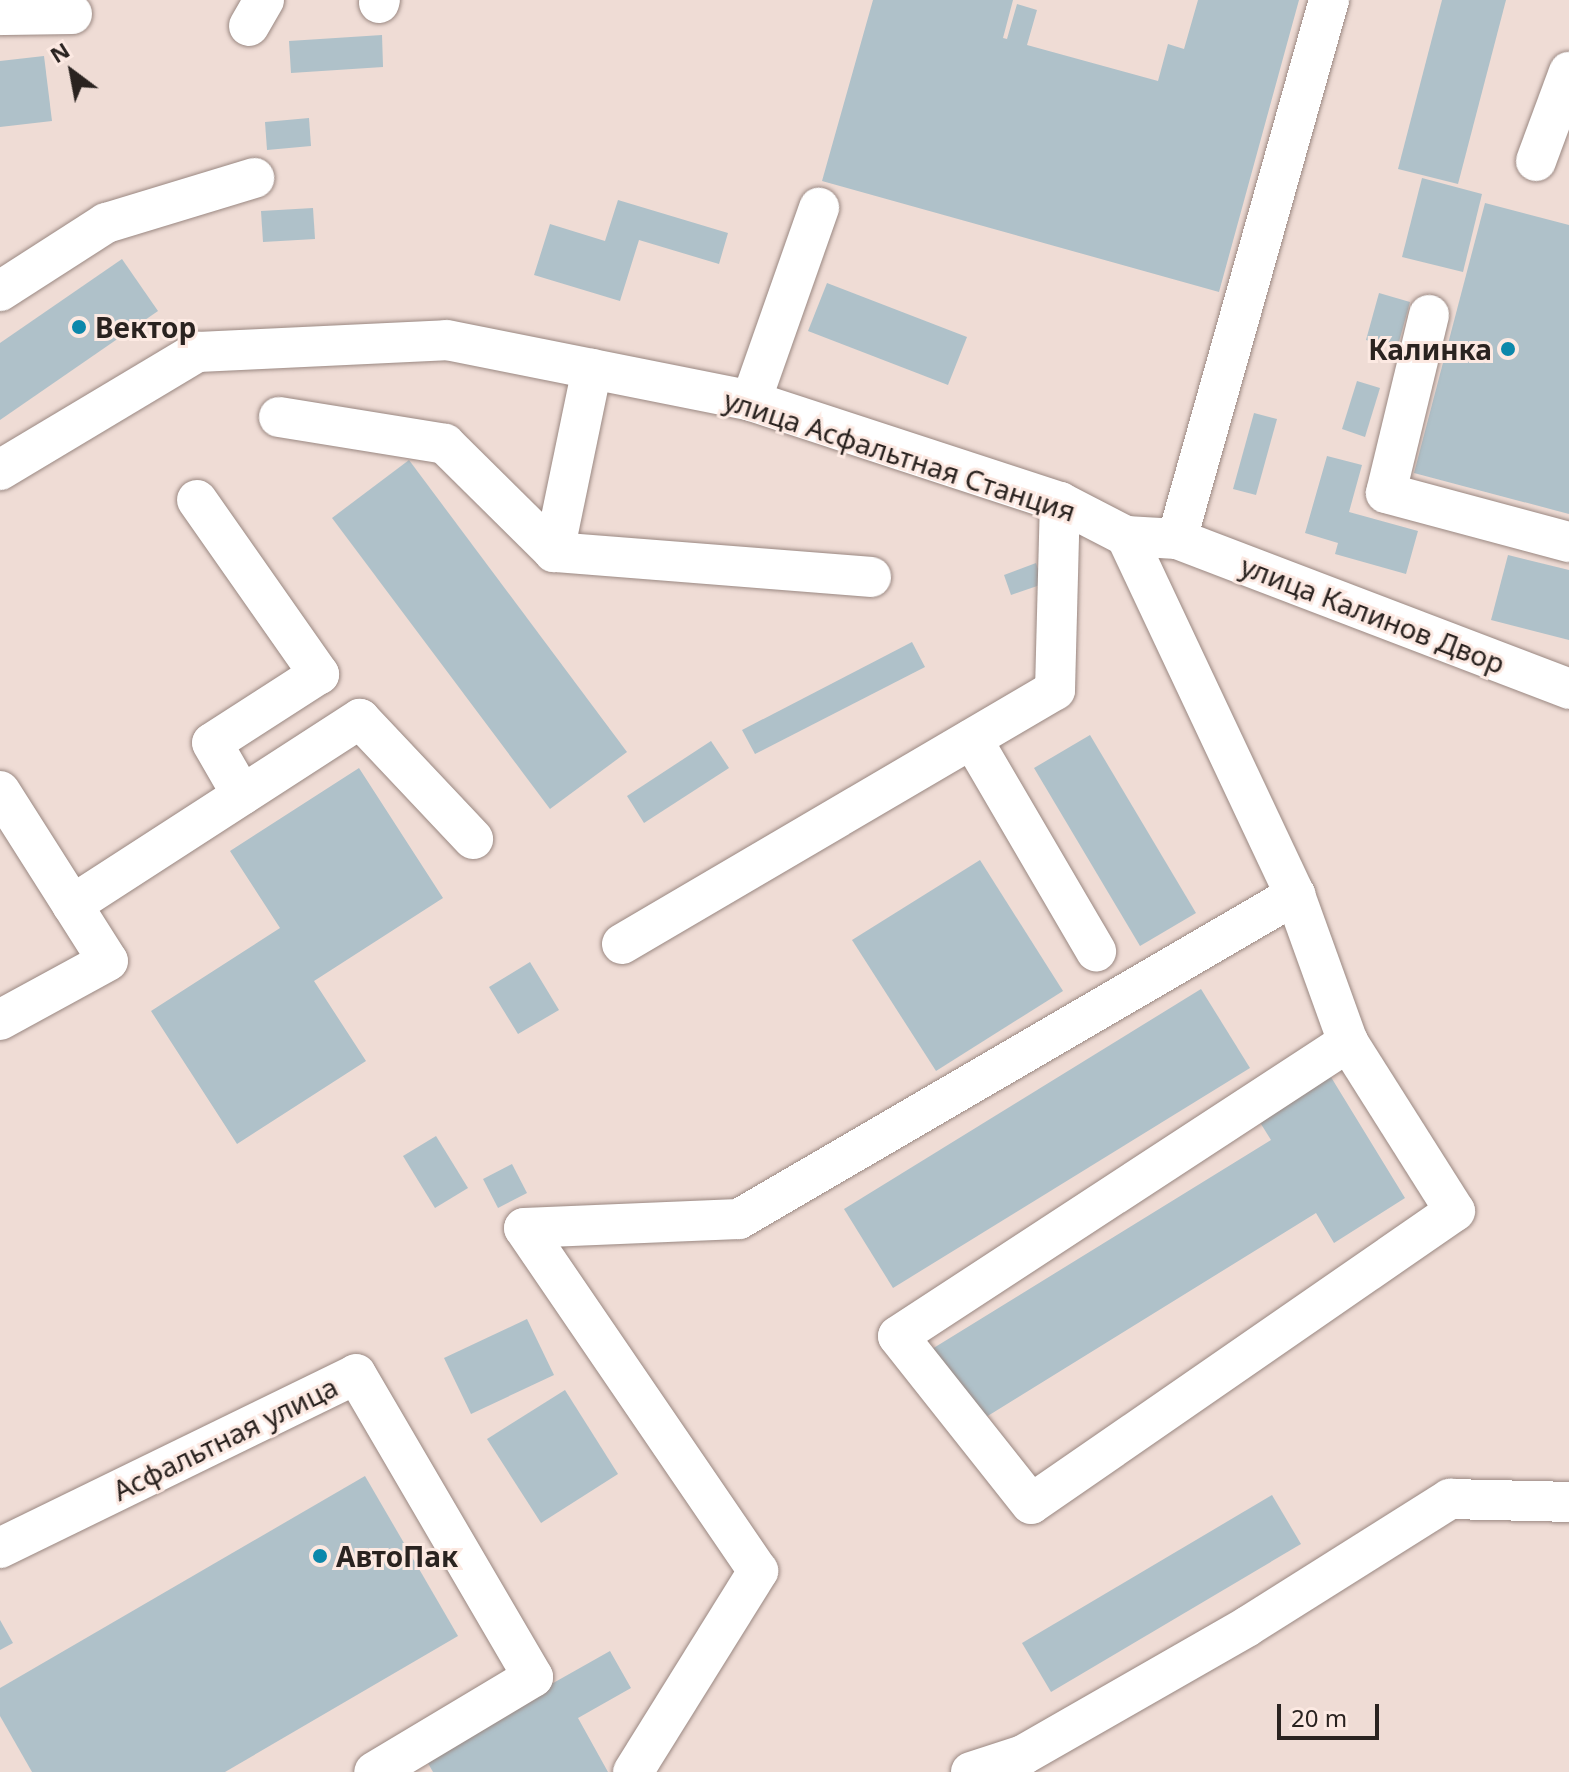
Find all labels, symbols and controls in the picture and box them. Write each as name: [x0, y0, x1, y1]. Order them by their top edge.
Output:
north arrow: [32, 32, 112, 112]
text: N: [44, 34, 75, 69]
place label: Вектор: [95, 310, 196, 344]
marker: Вектор: [70, 318, 88, 336]
place label: Калинка: [1368, 332, 1492, 366]
marker: Калинка: [1499, 340, 1517, 358]
street label: улица Асфальтная Станция: [720, 382, 1080, 528]
street label: улица Калинов Двор: [1236, 548, 1510, 680]
street label: Асфальтная улица: [107, 1369, 343, 1507]
place label: АвтоПак: [336, 1539, 458, 1573]
marker: АвтоПак: [311, 1547, 329, 1565]
scale bar: [1281, 1688, 1383, 1738]
text: 20 m: [1291, 1701, 1347, 1734]

